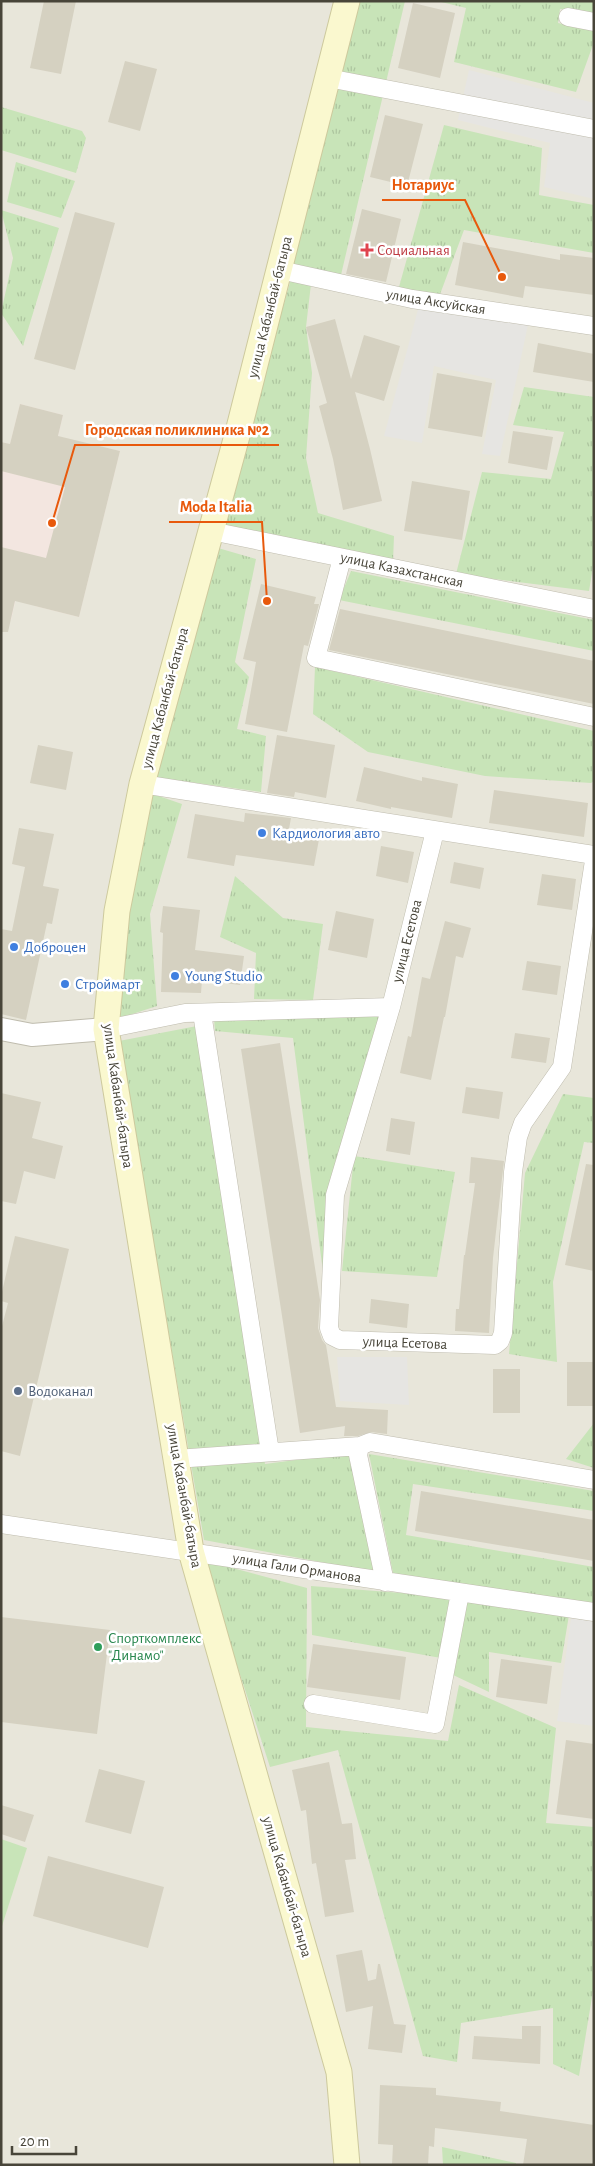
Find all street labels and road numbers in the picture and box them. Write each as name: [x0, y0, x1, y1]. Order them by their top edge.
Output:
street label: улица Кабанбай-батыра: [245, 234, 295, 380]
street label: улица Аксуйская: [384, 287, 487, 317]
street label: улица Казахстанская: [338, 549, 465, 590]
street label: улица Кабанбай-батыра: [139, 626, 191, 771]
street label: улица Есетова: [389, 898, 425, 985]
street label: улица Кабанбай-батыра: [100, 1022, 136, 1169]
street label: улица Есетова: [361, 1334, 448, 1352]
street label: улица Кабанбай-батыра: [164, 1422, 204, 1569]
street label: улица Гали Орманова: [231, 1550, 362, 1586]
street label: улица Кабанбай-батыра: [259, 1814, 314, 1959]

